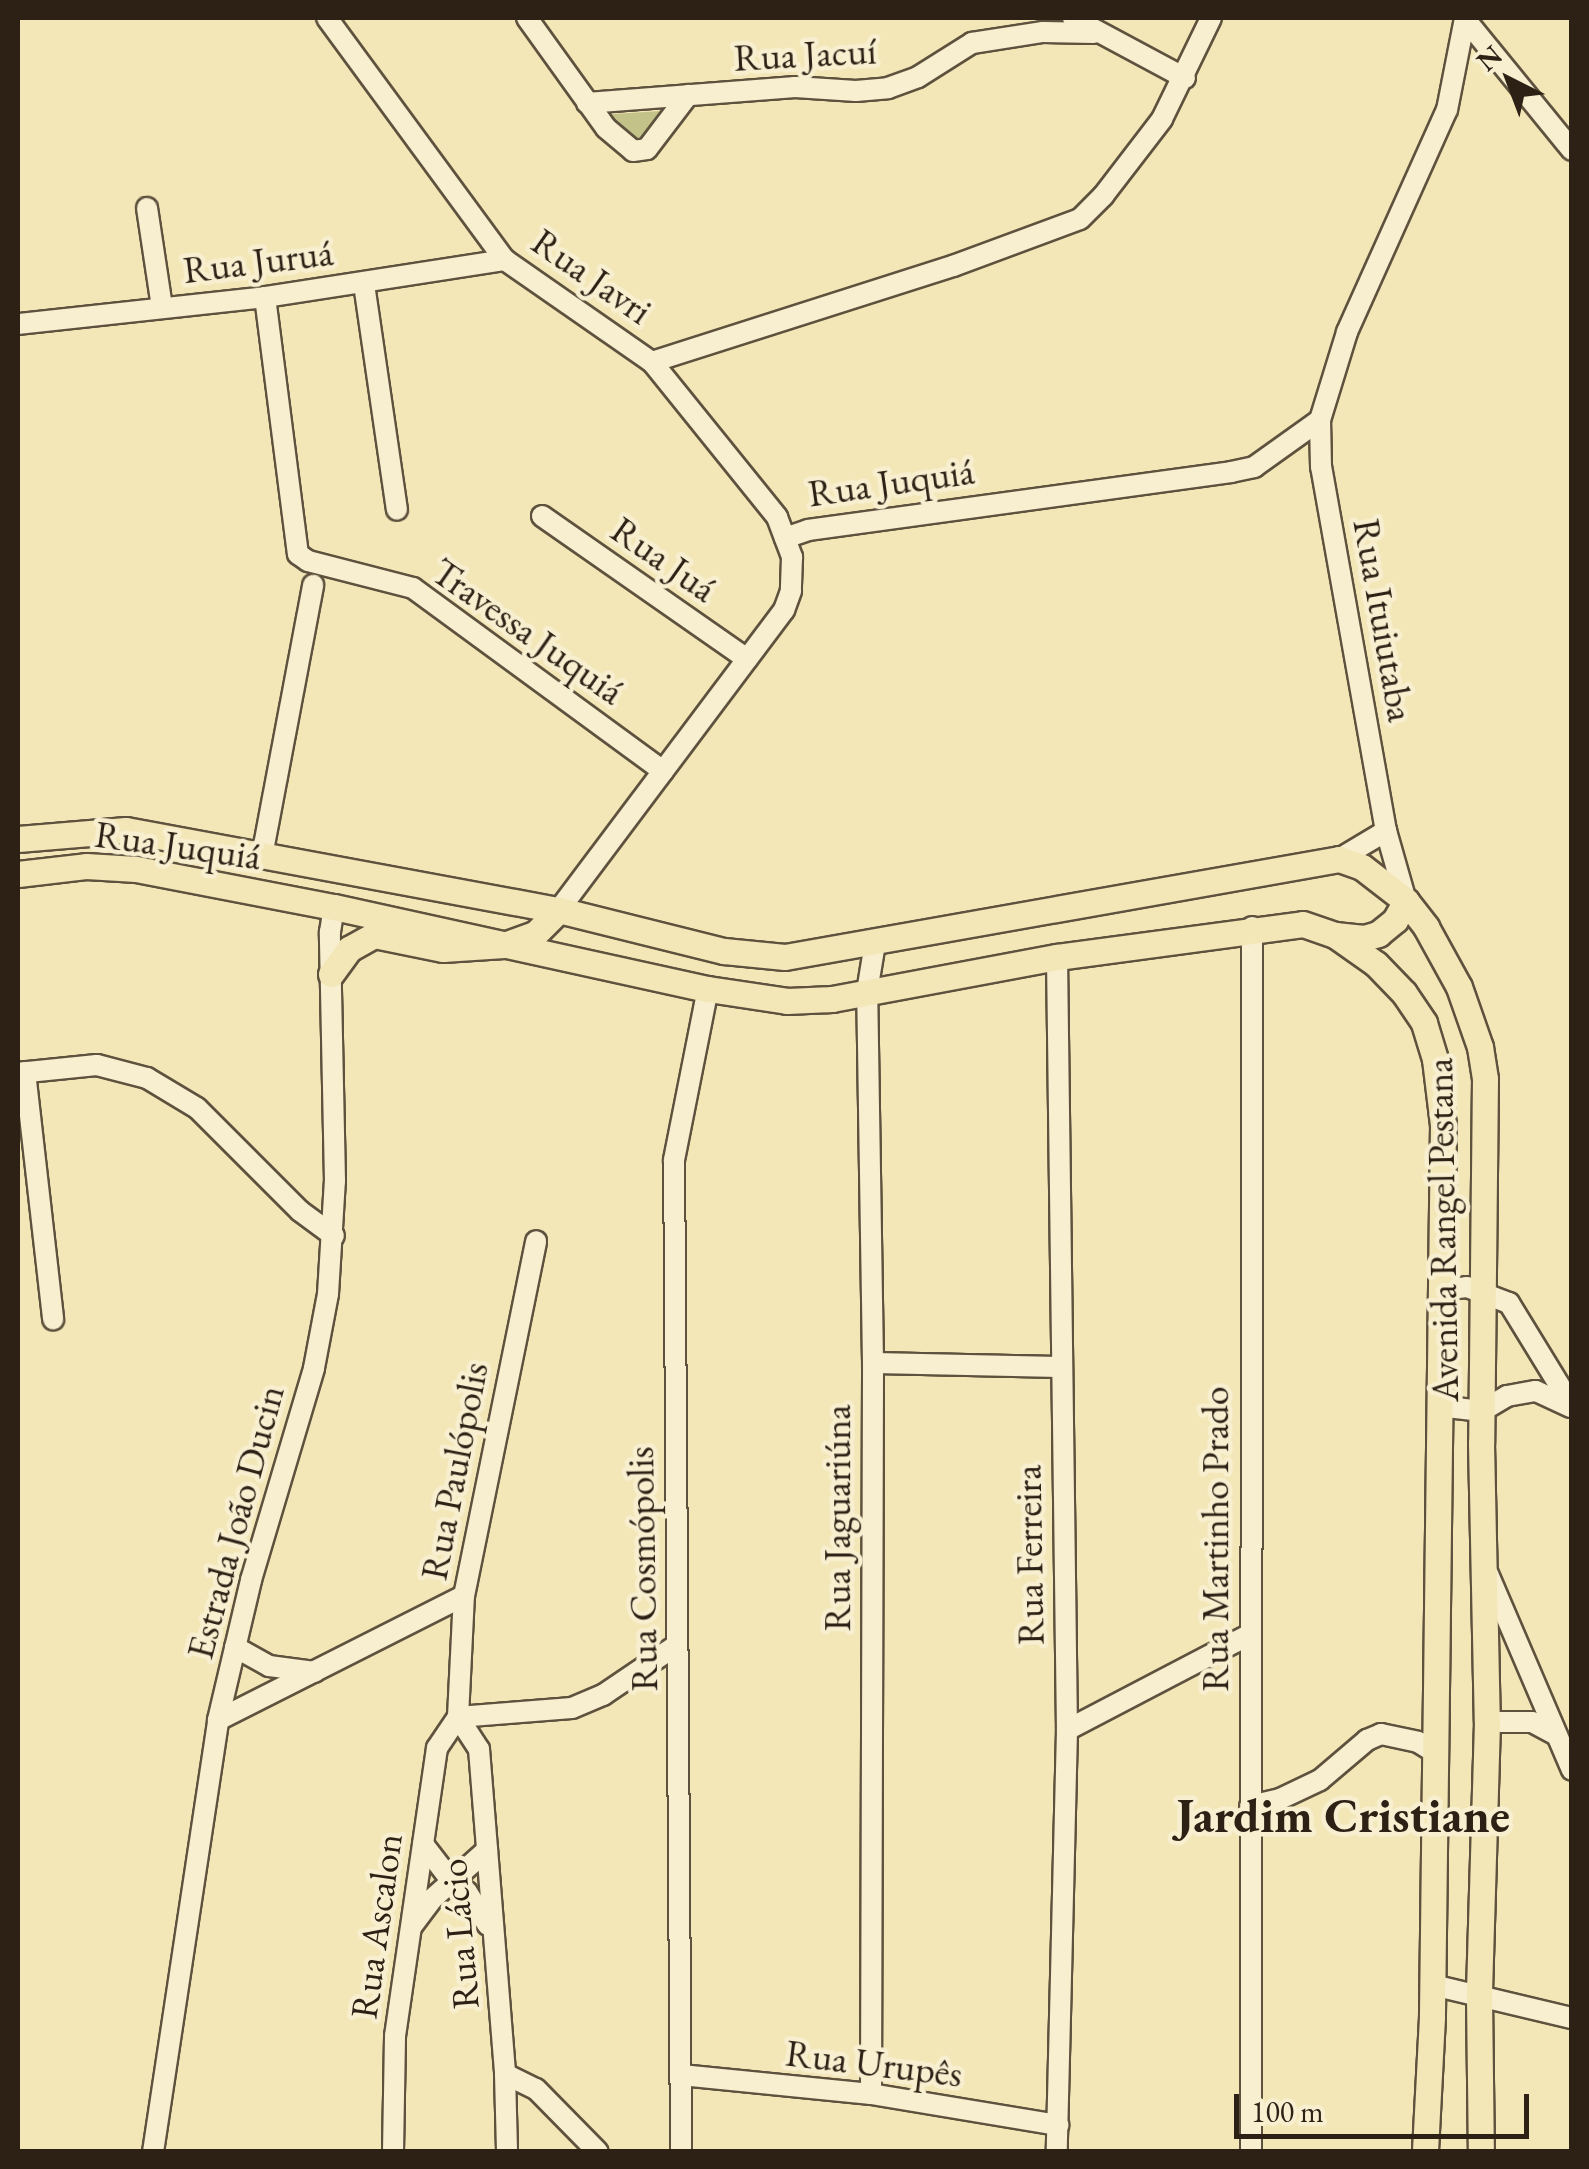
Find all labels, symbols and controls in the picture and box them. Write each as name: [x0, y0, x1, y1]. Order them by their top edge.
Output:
street label: Rua Jacuí: [733, 27, 877, 81]
north arrow: [1459, 30, 1559, 130]
text: N: [1468, 37, 1509, 79]
street label: Rua Javri: [523, 218, 661, 334]
street label: Rua Juruá: [180, 229, 336, 293]
street label: Rua Juquiá: [805, 448, 977, 516]
street label: Rua Juá: [603, 506, 725, 612]
street label: Rua Ituiutaba: [1344, 515, 1424, 725]
street label: Travessa Juquiá: [423, 548, 633, 714]
street label: Rua Juquiá: [92, 811, 264, 879]
street label: Avenida Rangel Pestana: [1416, 1057, 1468, 1403]
street label: Rua Paulópolis: [411, 1358, 497, 1584]
street label: Estrada João Ducin: [177, 1380, 293, 1664]
street label: Rua Martinho Prado: [1192, 1386, 1238, 1692]
street label: Rua Jaguariúna: [814, 1405, 860, 1631]
street label: Rua Cosmópolis: [617, 1446, 667, 1692]
street label: Rua Ferreira: [1005, 1464, 1053, 1646]
district label: Jardim Cristiane: [1176, 1787, 1510, 1845]
street label: Rua Ascalon: [340, 1830, 412, 2022]
street label: Rua Lácio: [430, 1857, 488, 2011]
street label: Rua Urupês: [783, 2030, 965, 2096]
scale bar: [1239, 2074, 1534, 2136]
text: 100 m: [1251, 2092, 1324, 2131]

